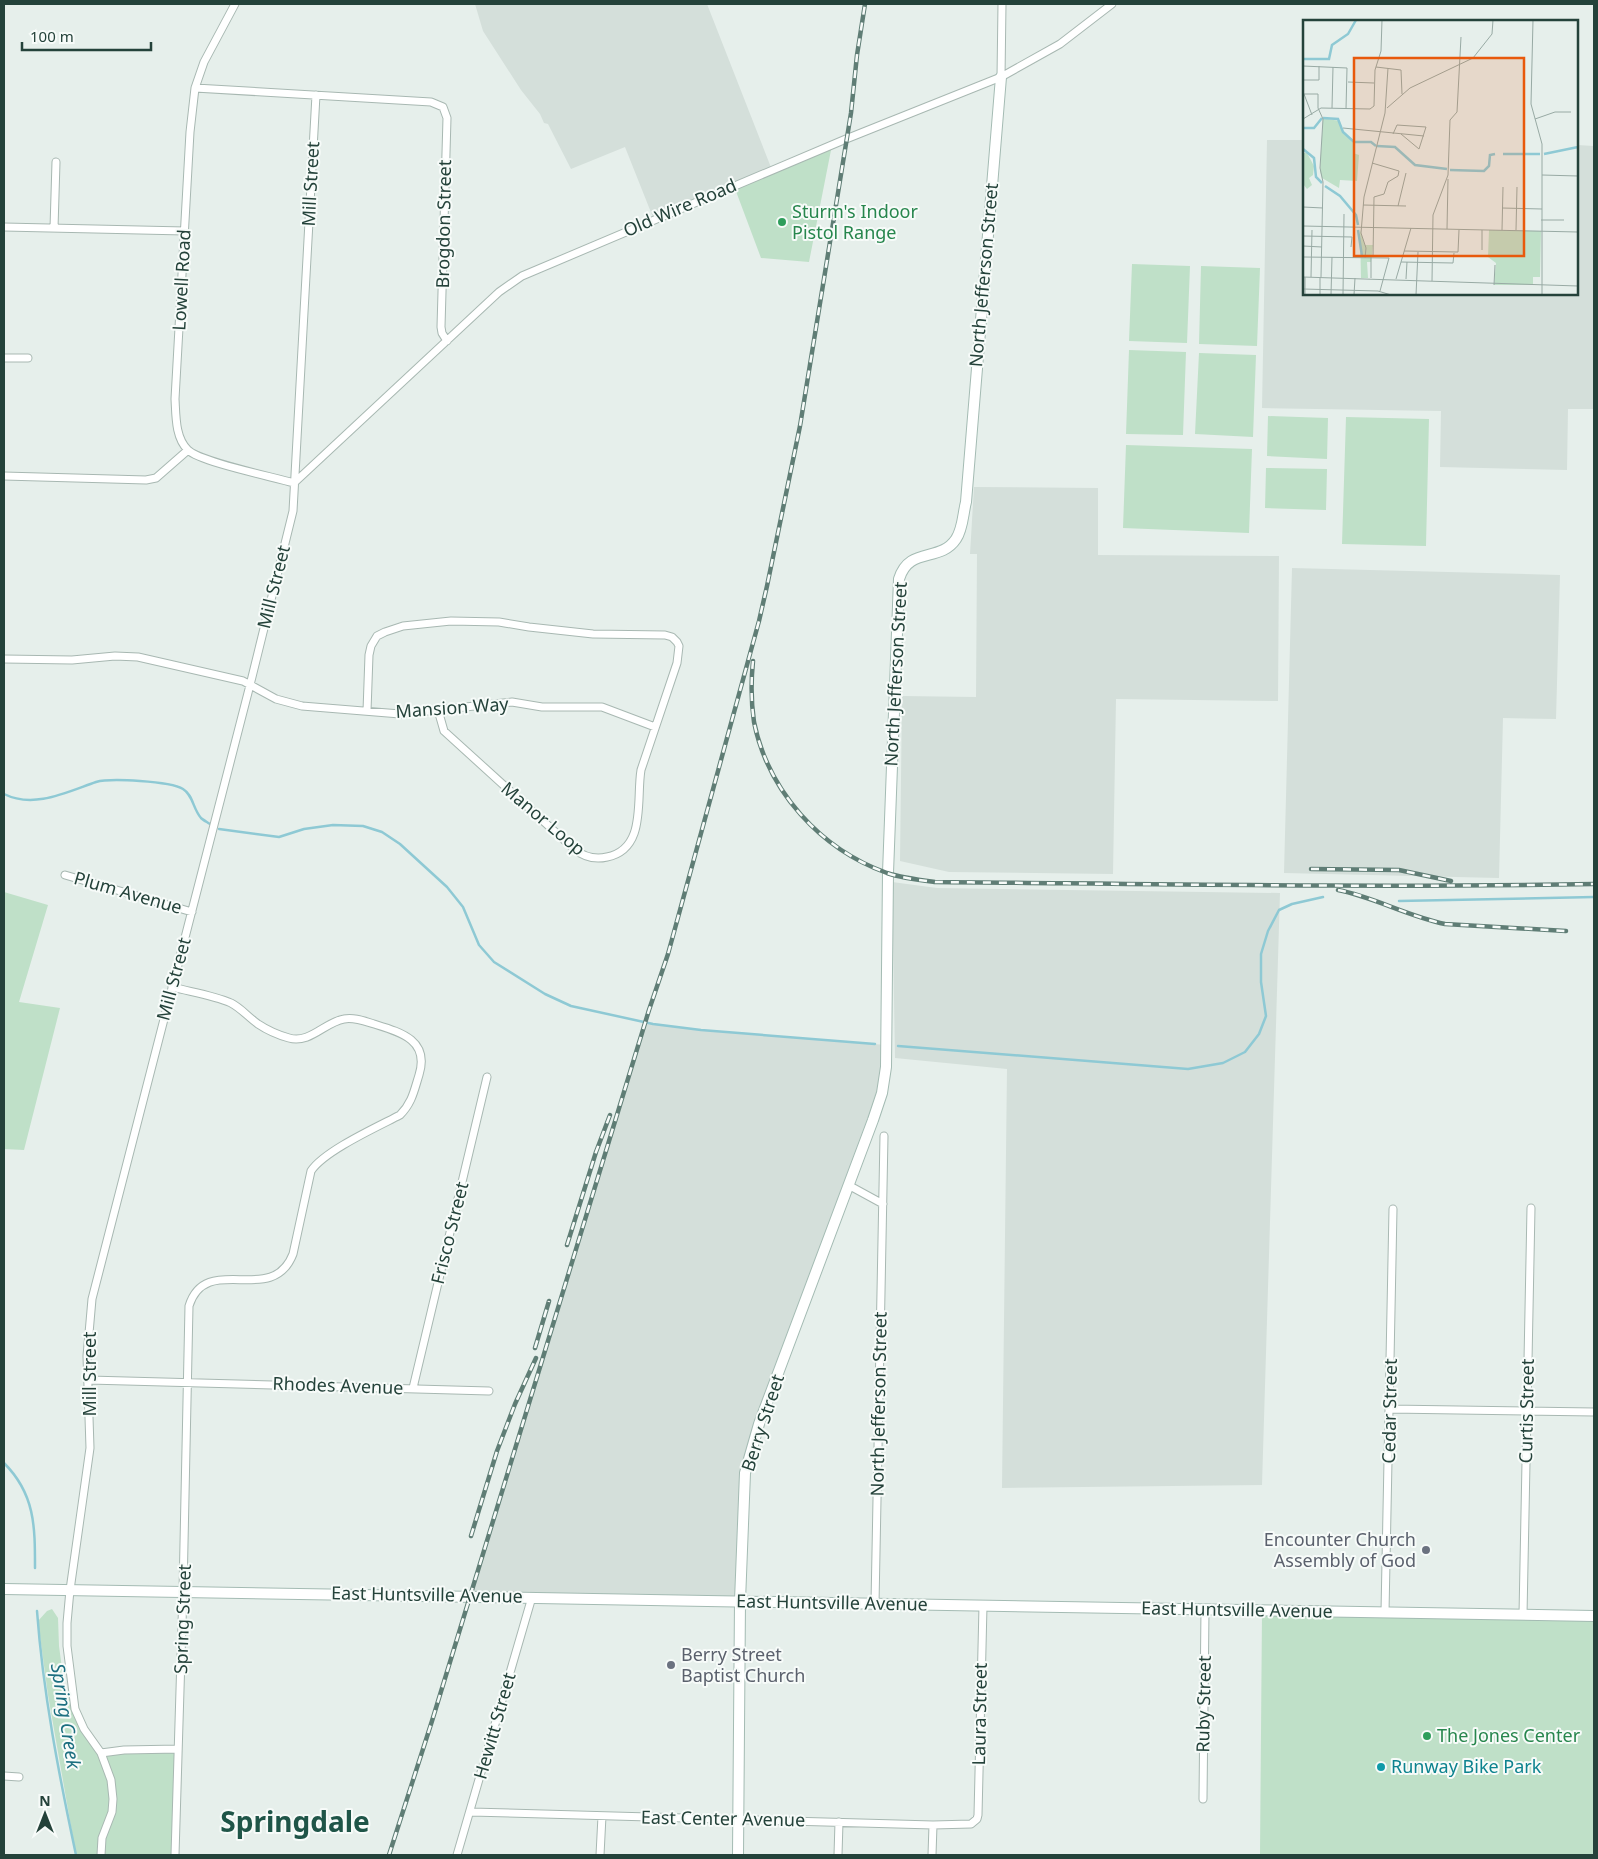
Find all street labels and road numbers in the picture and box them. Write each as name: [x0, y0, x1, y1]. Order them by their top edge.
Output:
street label: Mill Street: [296, 140, 324, 227]
street label: Brogdon Street: [430, 159, 456, 289]
street label: Old Wire Road: [619, 172, 740, 242]
street label: North Jefferson Street: [963, 181, 1003, 368]
street label: Lowell Road: [166, 229, 196, 331]
street label: Mill Street: [251, 542, 295, 631]
street label: North Jefferson Street: [878, 580, 912, 767]
street label: Mansion Way: [395, 691, 510, 723]
street label: Manor Loop: [497, 776, 591, 860]
street label: Plum Avenue: [71, 865, 185, 919]
street label: Mill Street: [150, 934, 196, 1023]
street label: Frisco Street: [425, 1179, 473, 1286]
street label: North Jefferson Street: [864, 1311, 892, 1497]
street label: Mill Street: [77, 1331, 101, 1417]
street label: Cedar Street: [1376, 1358, 1402, 1464]
street label: Curtis Street: [1513, 1358, 1539, 1464]
street label: Rhodes Avenue: [272, 1371, 404, 1399]
street label: Berry Street: [735, 1371, 789, 1474]
street label: Spring Street: [168, 1563, 196, 1674]
street label: East Huntsville Avenue: [331, 1580, 523, 1608]
street label: East Huntsville Avenue: [736, 1588, 928, 1616]
street label: East Huntsville Avenue: [1141, 1595, 1333, 1623]
street label: Ruby Street: [1190, 1655, 1216, 1753]
street label: Laura Street: [966, 1662, 992, 1766]
street label: Hewitt Street: [467, 1669, 521, 1782]
street label: East Center Avenue: [641, 1805, 805, 1831]

